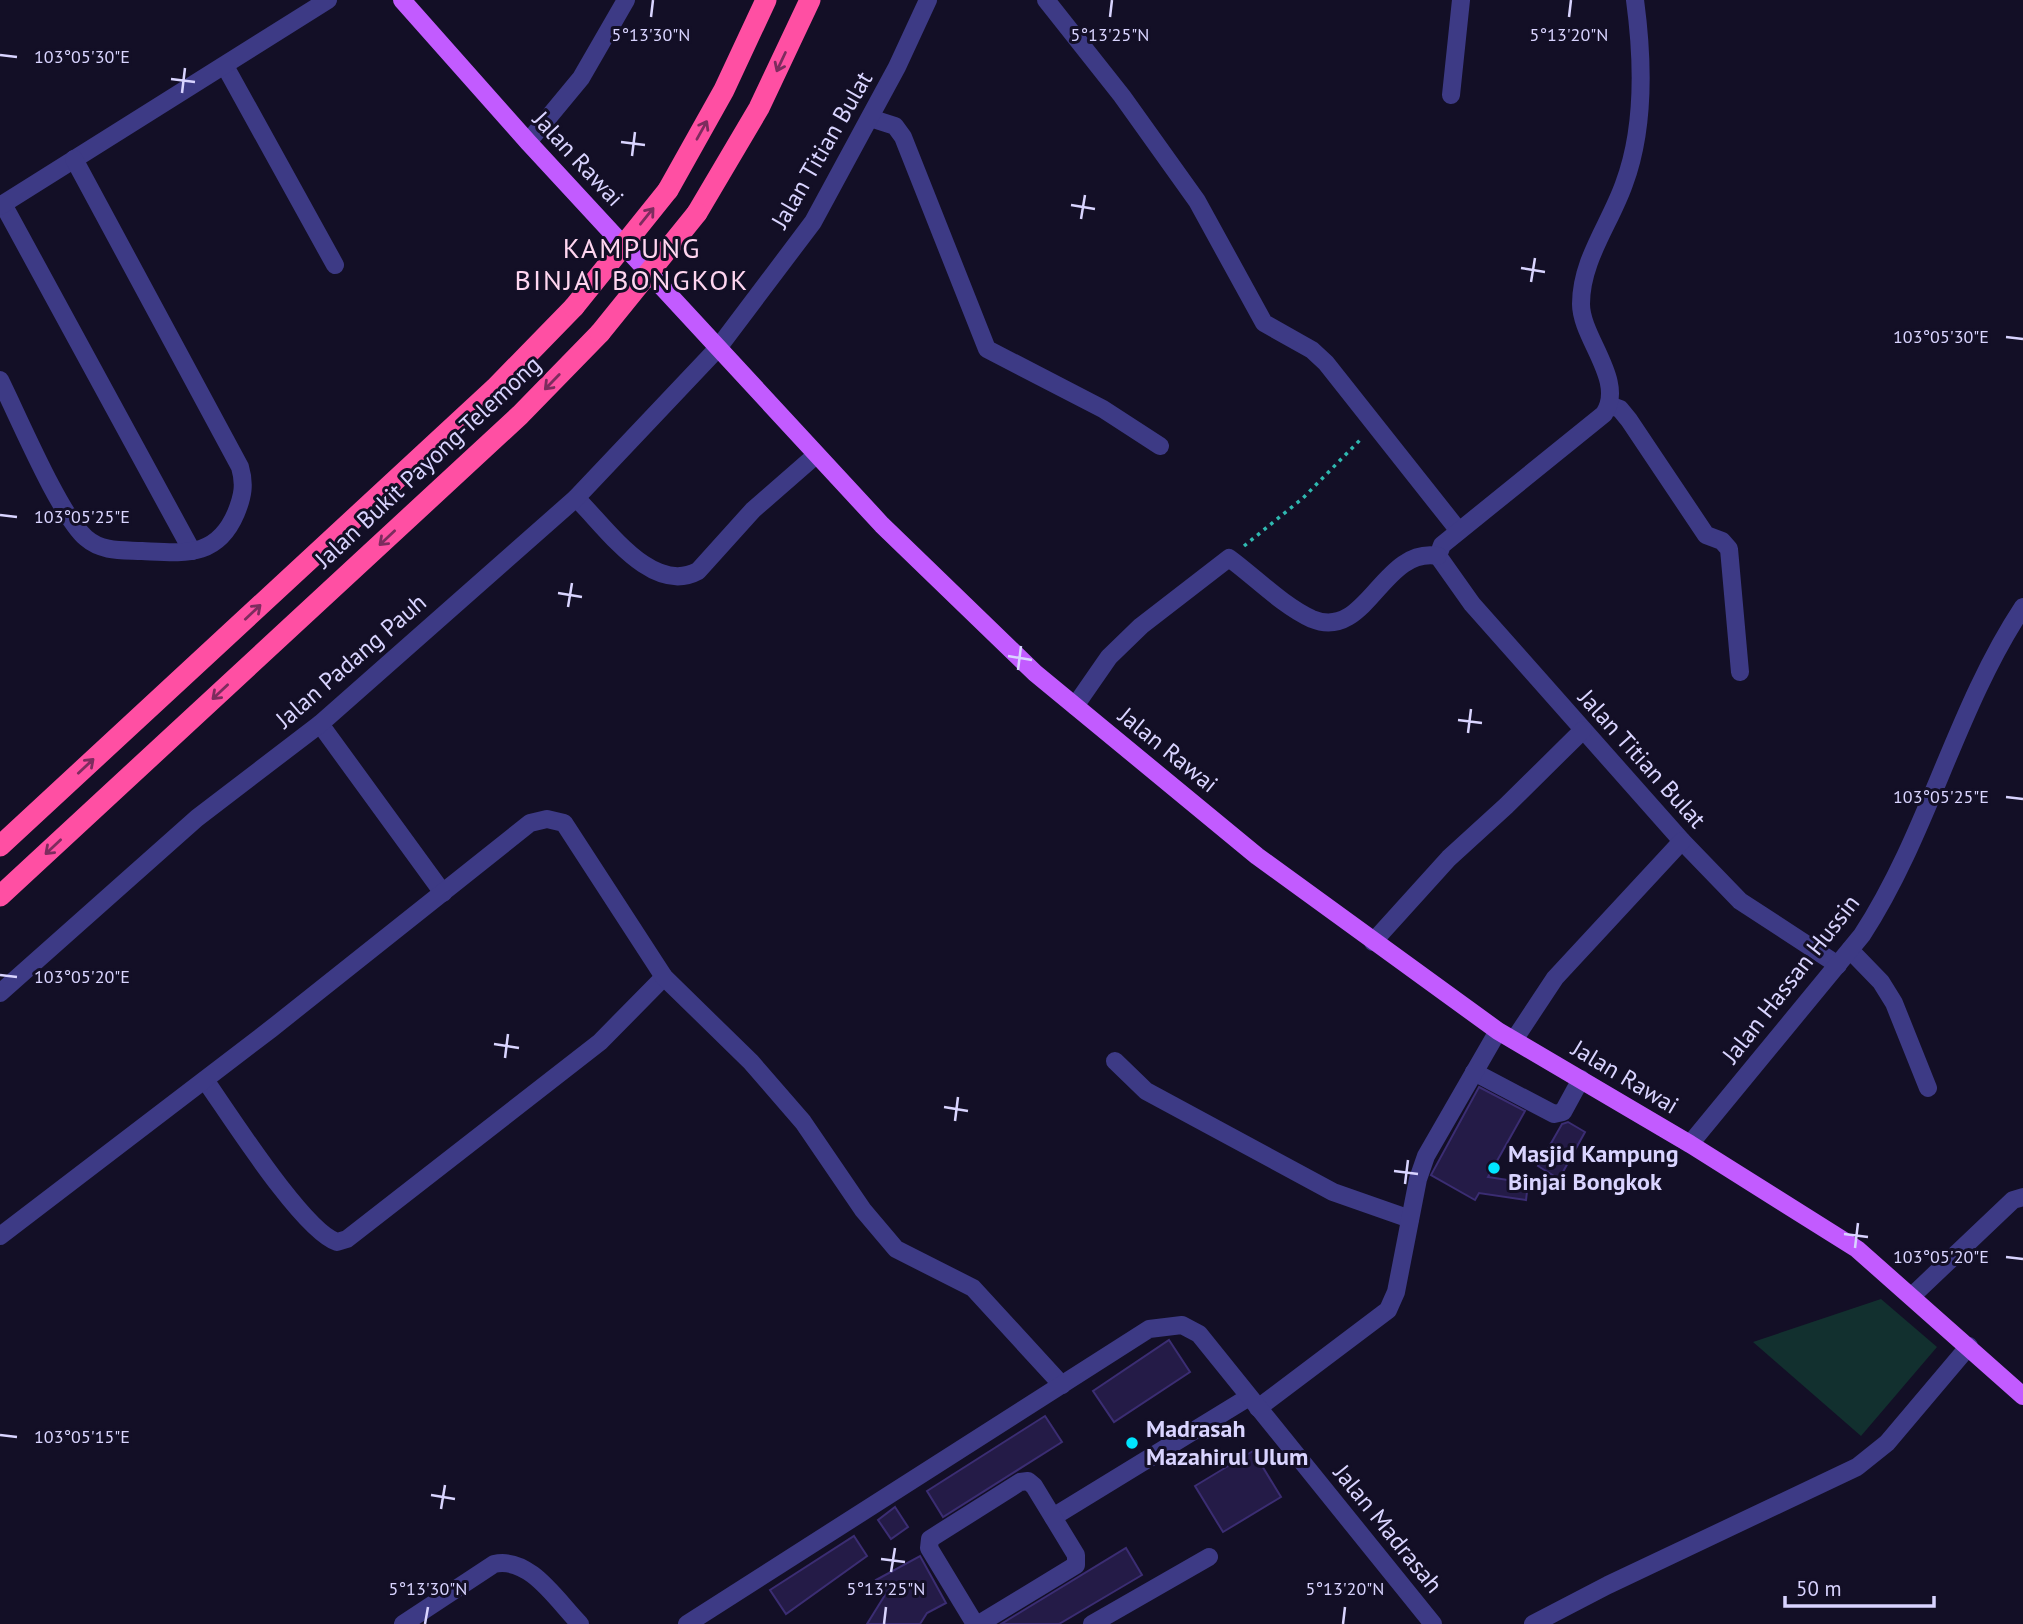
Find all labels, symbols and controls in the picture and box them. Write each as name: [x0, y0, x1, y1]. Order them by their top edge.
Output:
text: 5°13'30"N: [612, 23, 690, 46]
text: 5°13'25"N: [1071, 23, 1149, 46]
text: 5°13'20"N: [1530, 23, 1608, 46]
text: 103°05'30"E: [34, 45, 130, 68]
one-way arrow: [774, 51, 788, 72]
street label: Jalan Titian Bulat: [764, 66, 879, 235]
street label: Jalan Rawai: [526, 104, 630, 213]
one-way arrow: [696, 120, 709, 141]
one-way arrow: [640, 207, 655, 225]
district label: KAMPUNG BINJAI BONGKOK: [515, 229, 749, 298]
text: 103°05'30"E: [1893, 325, 1989, 348]
street label: Jalan Bukit Payong-Telemong: [308, 349, 547, 575]
one-way arrow: [544, 373, 561, 390]
text: 103°05'25"E: [34, 505, 130, 528]
one-way arrow: [378, 530, 396, 546]
street label: Jalan Padang Pauh: [268, 587, 432, 735]
one-way arrow: [244, 603, 261, 620]
street label: Jalan Titian Bulat: [1571, 682, 1713, 835]
one-way arrow: [212, 684, 229, 701]
street label: Jalan Rawai: [1111, 699, 1224, 799]
one-way arrow: [77, 758, 95, 774]
text: 103°05'25"E: [1893, 785, 1989, 808]
one-way arrow: [44, 839, 62, 855]
street label: Jalan Hassan Hussin: [1714, 888, 1866, 1070]
text: 103°05'20"E: [34, 965, 130, 988]
street label: Jalan Rawai: [1565, 1032, 1684, 1121]
place label: Masjid Kampung Binjai Bongkok: [1508, 1138, 1679, 1197]
marker: Masjid Kampung Binjai Bongkok: [1486, 1160, 1502, 1176]
text: 103°05'20"E: [1893, 1245, 1989, 1268]
place label: Madrasah Mazahirul Ulum: [1146, 1413, 1308, 1472]
text: 103°05'15"E: [34, 1425, 130, 1448]
marker: Madrasah Mazahirul Ulum: [1124, 1435, 1140, 1451]
street label: Jalan Madrasah: [1327, 1457, 1450, 1599]
scale bar: [1785, 1564, 1934, 1608]
text: 50 m: [1796, 1575, 1842, 1602]
text: 5°13'30"N: [389, 1577, 467, 1600]
text: 5°13'25"N: [847, 1577, 925, 1600]
text: 5°13'20"N: [1306, 1577, 1384, 1600]

